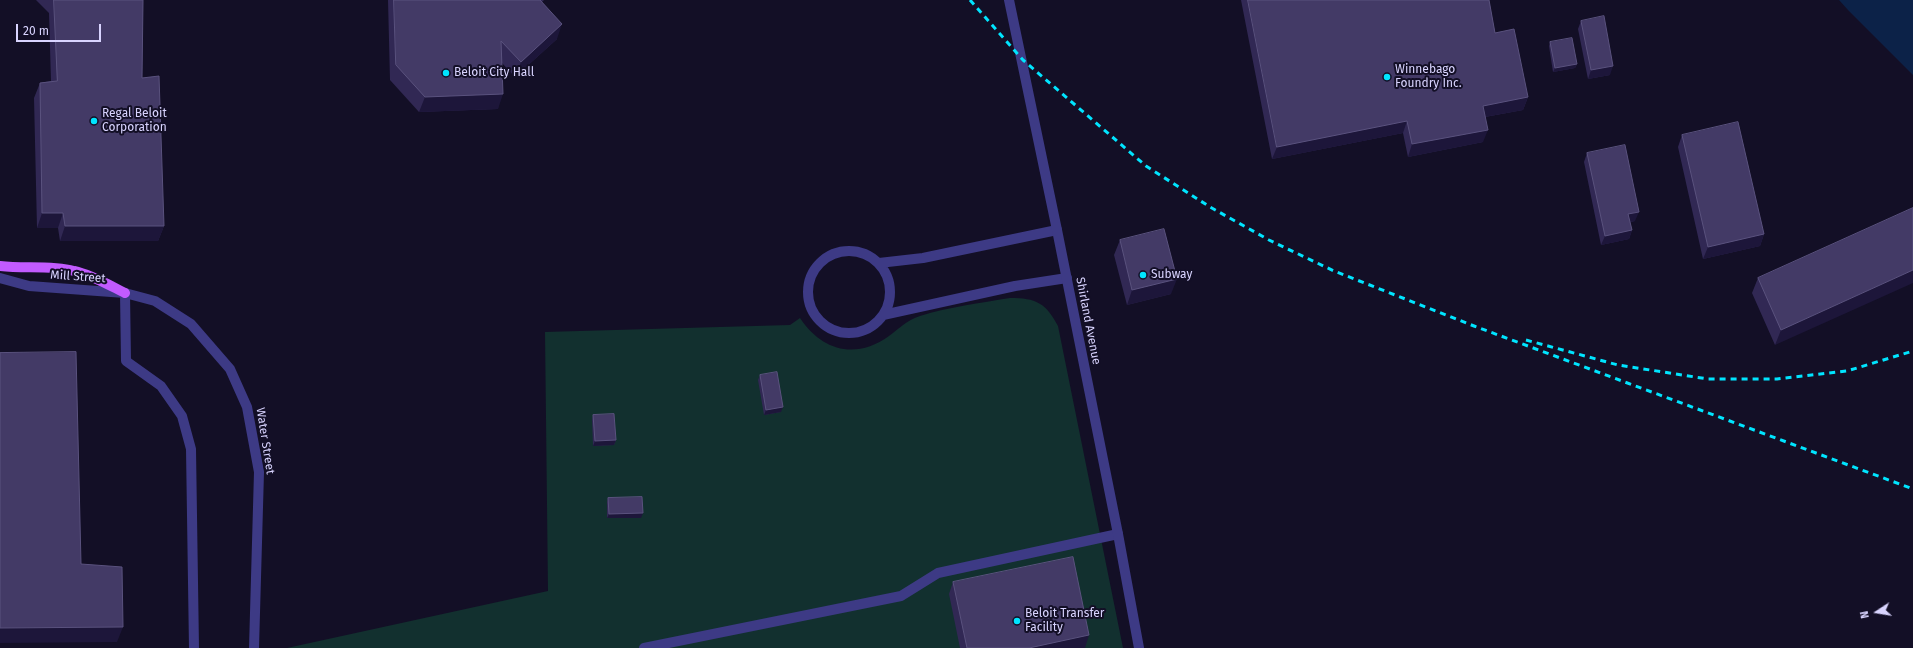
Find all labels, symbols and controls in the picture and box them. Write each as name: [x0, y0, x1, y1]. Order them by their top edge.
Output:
scale bar: [18, 16, 103, 42]
text: 20 m: [23, 24, 49, 38]
place label: Winnebago Foundry Inc.: [1395, 63, 1462, 91]
place label: Beloit City Hall: [454, 66, 534, 80]
marker: Beloit City Hall: [441, 68, 451, 78]
marker: Winnebago Foundry Inc.: [1382, 72, 1392, 82]
place label: Regal Beloit Corporation: [102, 107, 167, 135]
marker: Regal Beloit Corporation: [89, 116, 99, 126]
street label: Mill Street: [50, 268, 106, 286]
place label: Subway: [1151, 268, 1192, 282]
marker: Subway: [1138, 270, 1148, 280]
street label: Shirland Avenue: [1072, 276, 1104, 366]
street label: Water Street: [253, 407, 277, 475]
north arrow: [1857, 592, 1897, 632]
place label: Beloit Transfer Facility: [1025, 607, 1104, 635]
text: N: [1858, 610, 1872, 620]
marker: Beloit Transfer Facility: [1012, 616, 1022, 626]

